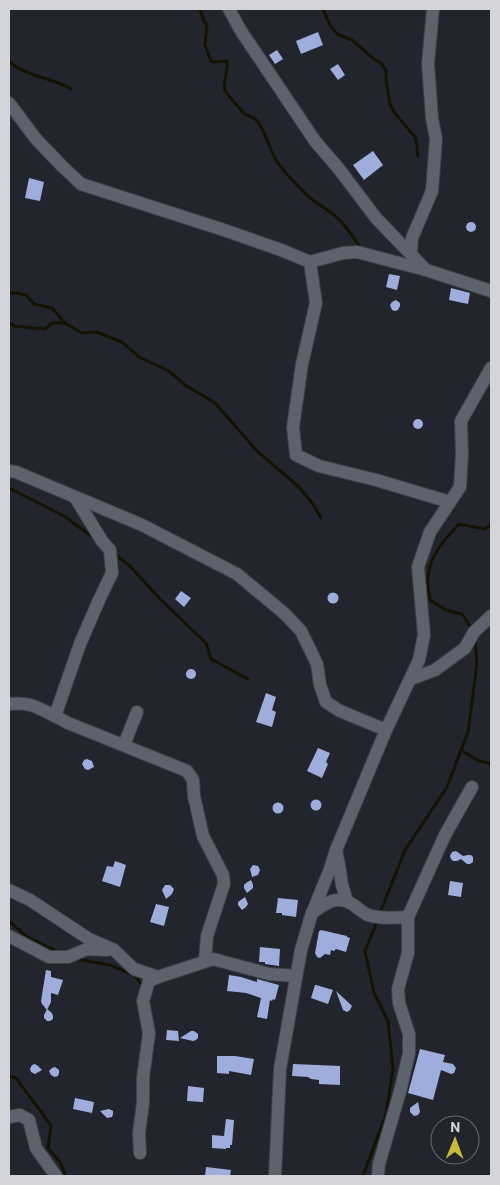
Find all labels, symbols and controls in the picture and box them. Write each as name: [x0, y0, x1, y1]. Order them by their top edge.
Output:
north arrow: [430, 1115, 480, 1165]
text: N: [450, 1119, 460, 1135]

